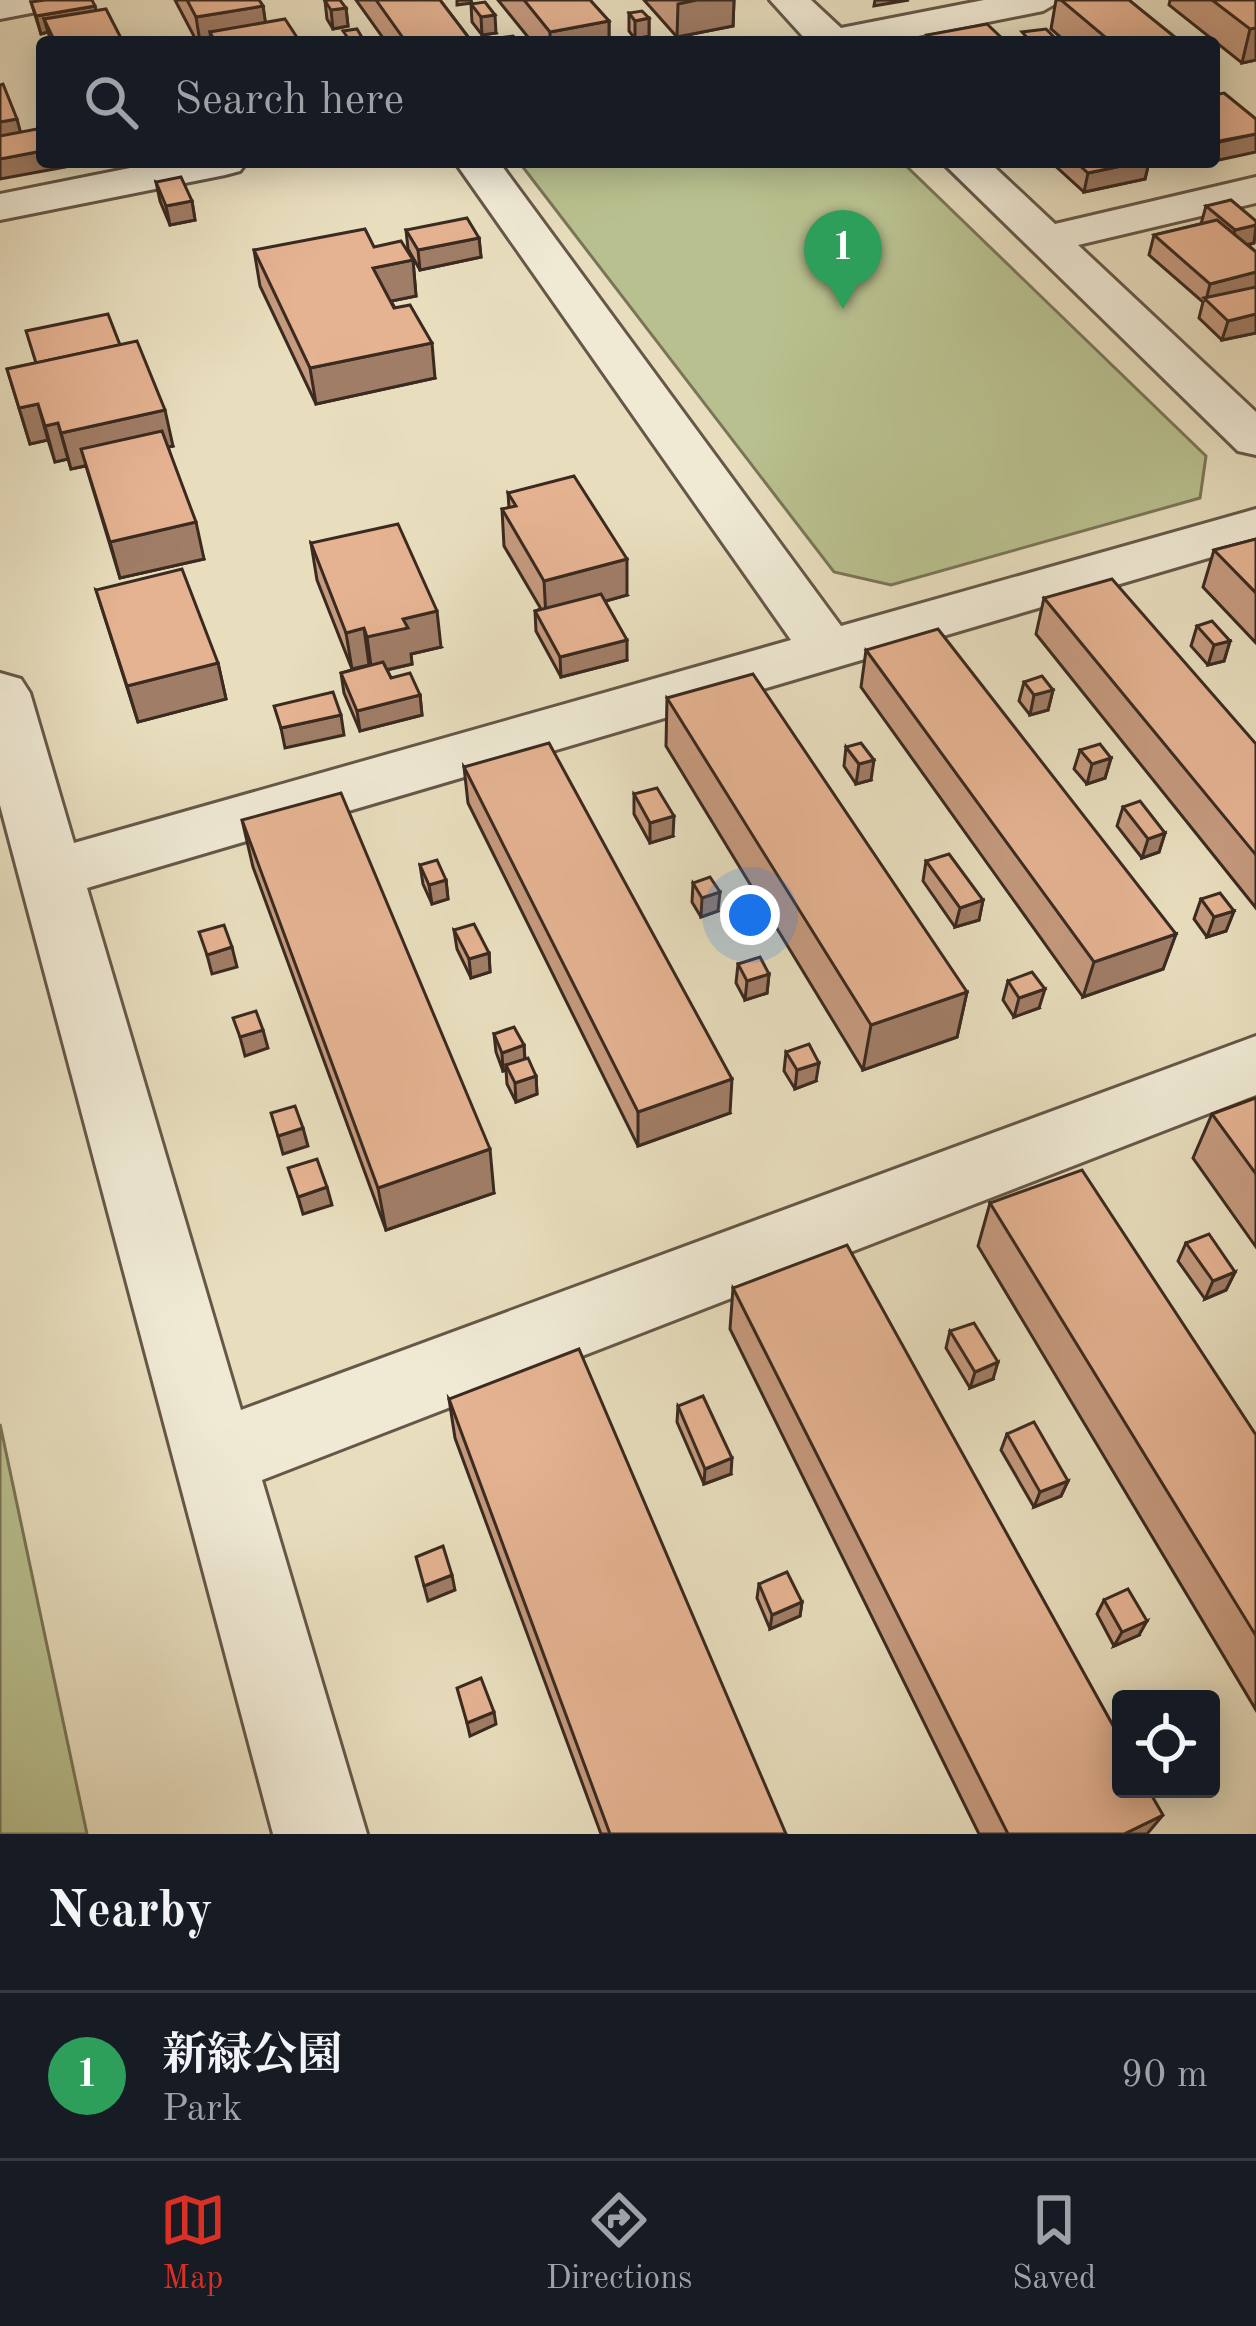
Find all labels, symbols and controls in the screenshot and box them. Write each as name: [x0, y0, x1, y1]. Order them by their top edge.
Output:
search box: [36, 36, 1220, 168]
icon: search: [78, 69, 144, 135]
text: Search here: [174, 79, 404, 124]
pin: 1: [804, 210, 882, 309]
your location: [720, 885, 780, 945]
map controls: [1112, 1690, 1220, 1798]
button: locate: [1112, 1690, 1220, 1798]
text: Nearby: [48, 1887, 213, 1938]
text: 新緑公園: [162, 2035, 342, 2080]
text: 1: [76, 2056, 98, 2095]
text: 90 m: [1121, 2056, 1208, 2095]
text: Park: [162, 2090, 242, 2129]
tab: Map: [160, 2187, 226, 2300]
tab: Directions: [546, 2187, 692, 2300]
tab: Saved: [1012, 2187, 1096, 2300]

